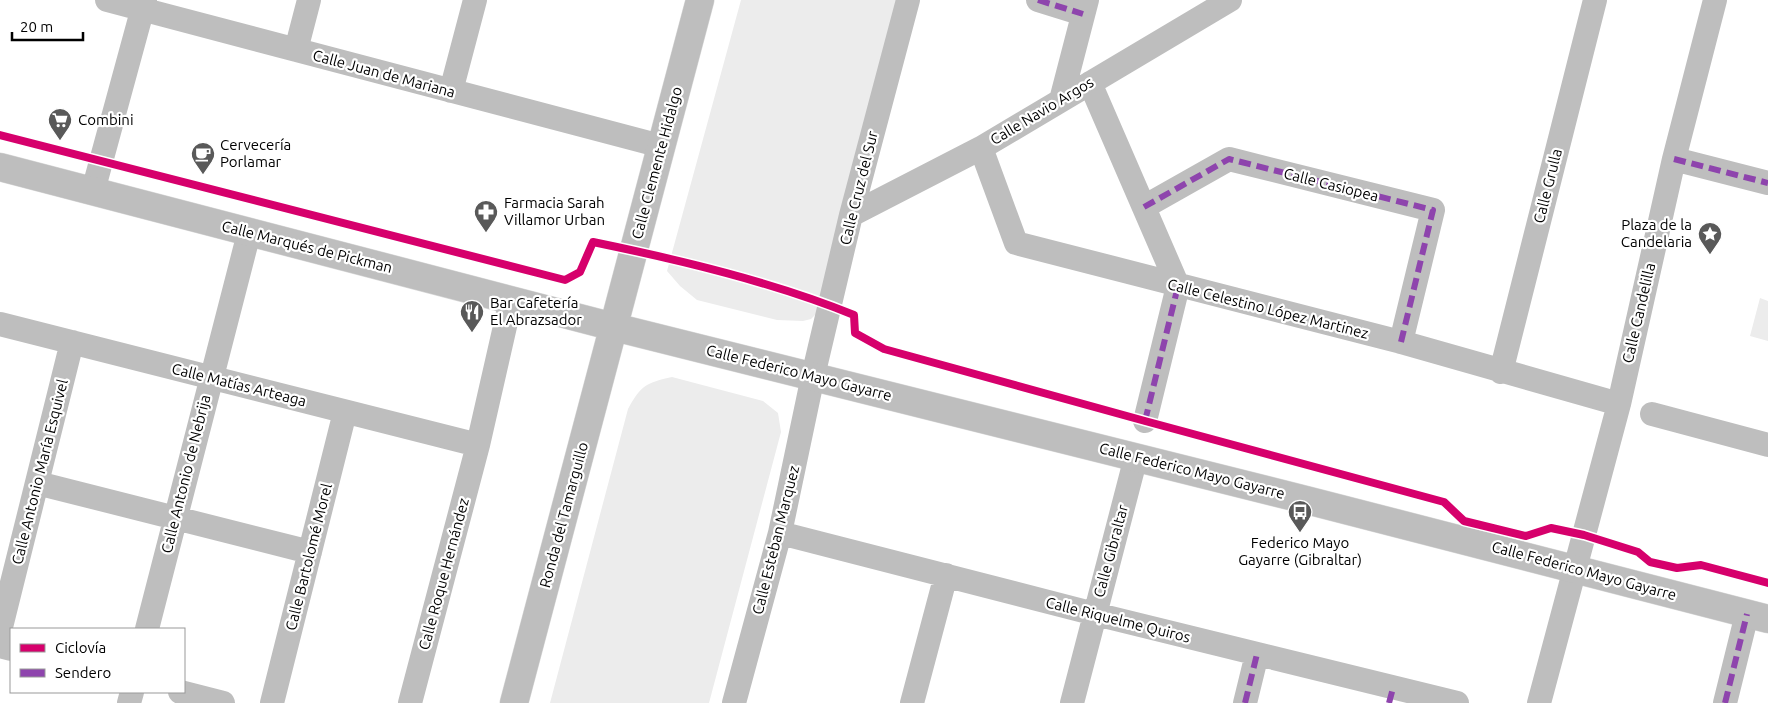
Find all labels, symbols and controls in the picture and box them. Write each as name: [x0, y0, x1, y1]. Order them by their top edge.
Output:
scale bar: [12, 10, 84, 42]
text: 20 m: [20, 18, 53, 35]
street label: Calle Juan de Mariana: [311, 46, 457, 101]
street label: Calle Navio Argos: [987, 73, 1096, 148]
street label: Calle Clemente Hidalgo: [628, 85, 685, 241]
supermarket icon: Combini: [47, 107, 73, 141]
place label: Combini: [78, 111, 134, 128]
street label: Calle Cruz del Sur: [836, 129, 881, 247]
place label: Cervecería Porlamar: [220, 136, 291, 170]
cafe icon: Cervecería Porlamar: [190, 141, 216, 175]
street label: Calle Grulla: [1530, 147, 1565, 225]
street label: Calle Casiopea: [1282, 165, 1380, 205]
place label: Farmacia Sarah Villamor Urban: [504, 194, 605, 228]
pharmacy icon: Farmacia Sarah Villamor Urban: [473, 199, 499, 233]
place label: Plaza de la Candelaria: [1621, 216, 1692, 250]
street label: Calle Marqués de Pickman: [220, 217, 394, 276]
place icon: Plaza de la Candelaria: [1697, 221, 1723, 255]
street label: Calle Candelilla: [1619, 261, 1658, 365]
street label: Calle Celestino López Martinez: [1166, 275, 1370, 342]
place label: Bar Cafetería El Abrazsador: [490, 294, 582, 328]
restaurant icon: Bar Cafetería El Abrazsador: [459, 299, 485, 333]
street label: Calle Federico Mayo Gayarre: [705, 341, 894, 404]
street label: Calle Matías Arteaga: [170, 360, 308, 409]
street label: Calle Antonio María Esquivel: [8, 377, 71, 566]
street label: Calle Antonio de Nebrija: [158, 393, 213, 555]
street label: Calle Federico Mayo Gayarre: [1098, 439, 1287, 502]
street label: Ronda del Tamarguillo: [536, 440, 591, 590]
street label: Calle Esteban Marquez: [749, 464, 802, 616]
street label: Calle Bartolomé Morel: [282, 481, 335, 632]
street label: Calle Roque Hernández: [415, 496, 472, 652]
bus stop icon: Federico Mayo Gayarre (Gibraltar): [1287, 499, 1313, 533]
street label: Calle Gibraltar: [1090, 502, 1131, 599]
place label: Federico Mayo Gayarre (Gibraltar): [1238, 534, 1362, 568]
street label: Calle Federico Mayo Gayarre: [1490, 538, 1678, 603]
street label: Calle Riquelme Quiros: [1044, 593, 1192, 646]
legend: [10, 628, 185, 693]
text: Ciclovía: [55, 639, 106, 656]
text: Sendero: [55, 664, 111, 681]

